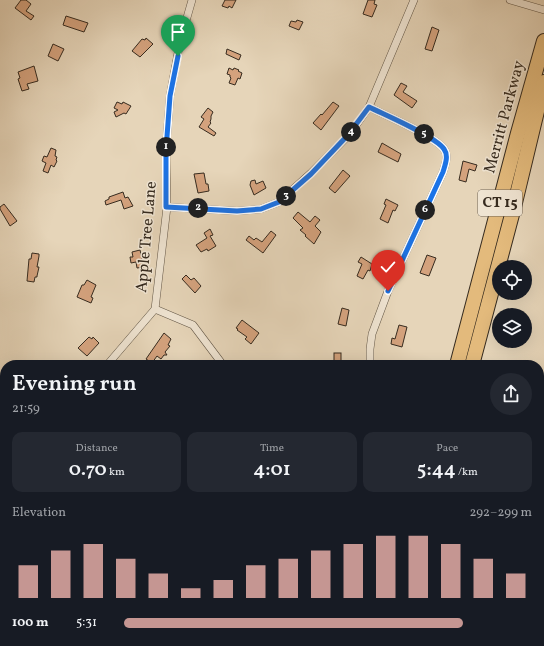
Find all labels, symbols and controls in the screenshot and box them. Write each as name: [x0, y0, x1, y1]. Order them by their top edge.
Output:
pin: [161, 15, 195, 56]
icon: arrive: [167, 21, 189, 43]
street label: Merritt Parkway: [479, 58, 531, 176]
pin: 4: [341, 122, 361, 142]
text: 4: [348, 124, 354, 139]
pin: 5: [414, 124, 434, 144]
text: 5: [421, 126, 427, 141]
pin: 1: [156, 137, 176, 157]
text: 1: [164, 139, 168, 154]
street label: Apple Tree Lane: [131, 180, 163, 294]
pin: 3: [276, 186, 296, 206]
text: 3: [283, 188, 289, 203]
road number: CT 15: [478, 190, 522, 216]
pin: 2: [188, 198, 208, 218]
text: 2: [195, 200, 201, 215]
pin: 6: [415, 200, 435, 220]
text: 6: [422, 202, 428, 217]
pin: [371, 250, 405, 291]
icon: check: [377, 256, 399, 278]
map controls: [492, 260, 532, 348]
button: locate: [492, 260, 532, 300]
button: layers: [492, 308, 532, 348]
text: Evening run: [12, 369, 137, 400]
button: share: [490, 373, 532, 415]
text: 21:59: [12, 400, 40, 418]
text: Distance: [76, 441, 118, 456]
text: Time: [260, 441, 284, 456]
text: Pace: [436, 441, 458, 456]
text: 0.70: [69, 456, 107, 484]
text: 4:01: [253, 456, 291, 484]
text: 5:44: [417, 456, 456, 484]
text: km: [107, 465, 125, 480]
text: /km: [456, 465, 478, 480]
text: Elevation: [12, 504, 66, 522]
text: 292–299 m: [469, 504, 532, 522]
text: 100 m: [12, 614, 49, 632]
text: 5:31: [76, 614, 97, 632]

